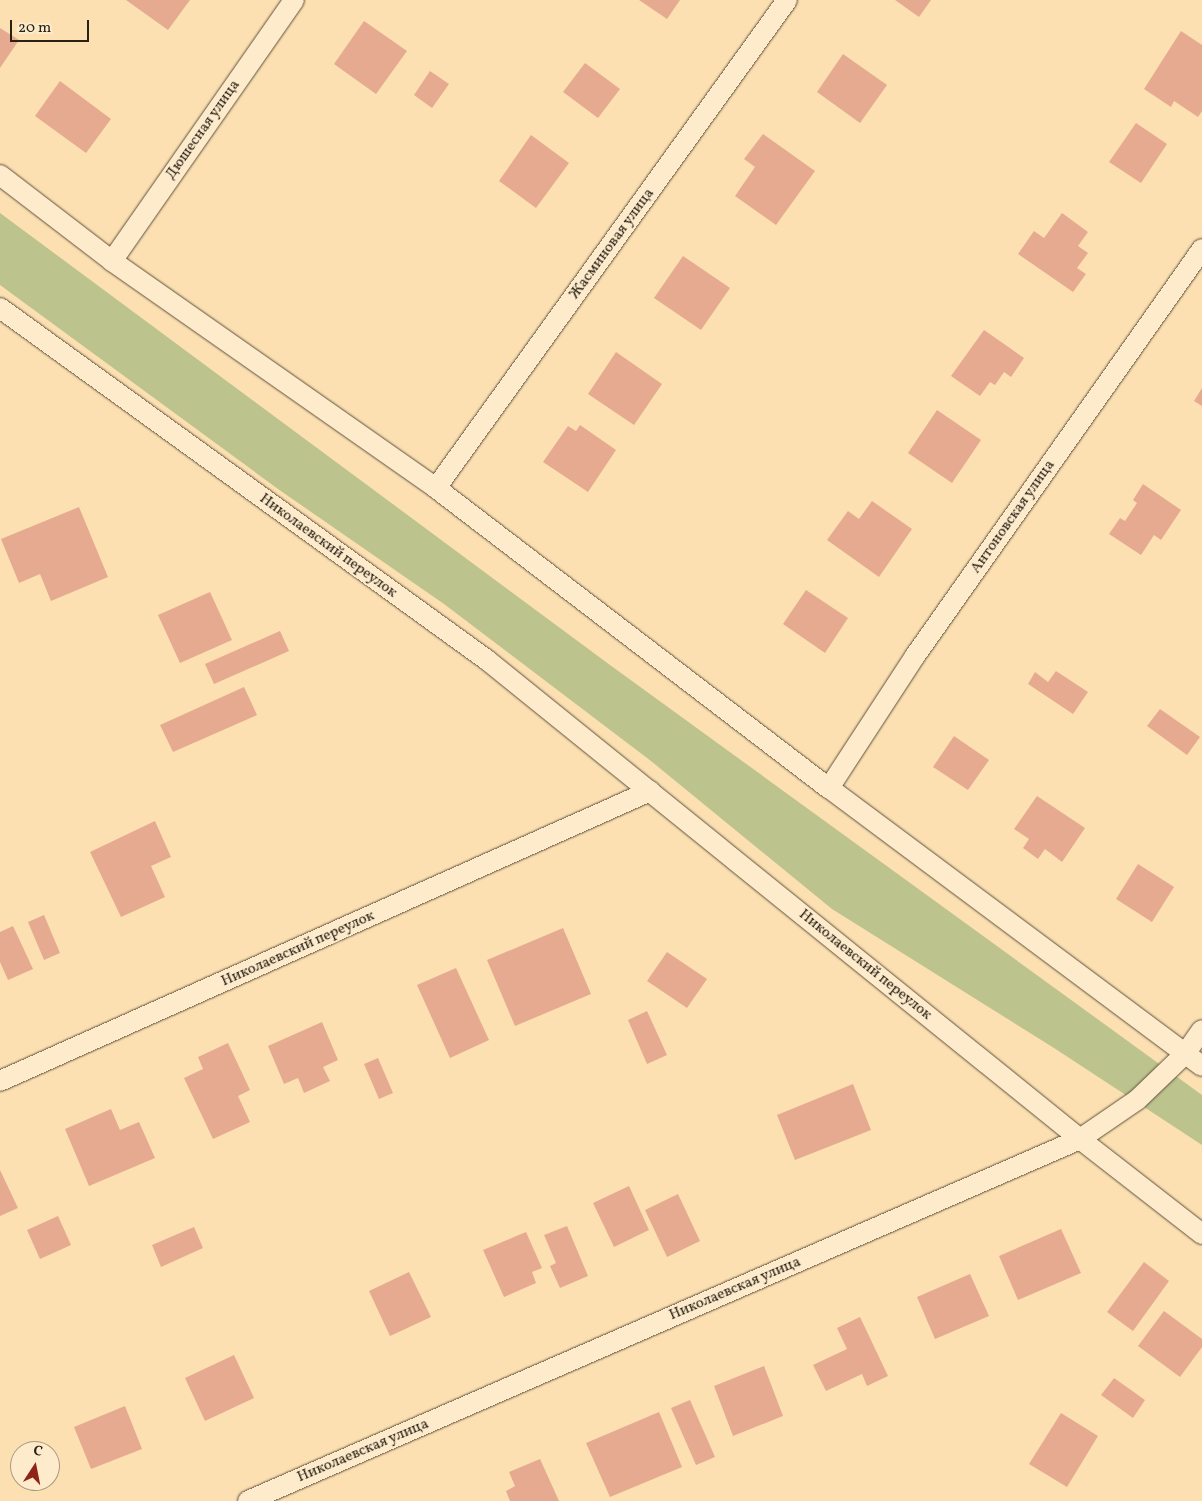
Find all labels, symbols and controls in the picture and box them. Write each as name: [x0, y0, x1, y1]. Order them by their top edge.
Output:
scale bar: [12, 10, 91, 42]
text: 20 m: [18, 18, 51, 39]
street label: Дюшесная улица: [162, 77, 244, 183]
street label: Жасминовая улица: [566, 185, 658, 303]
street label: Антоновская улица: [967, 457, 1059, 577]
street label: Николаевский переулок: [256, 490, 400, 602]
street label: Николаевский переулок: [795, 906, 935, 1024]
street label: Николаевский переулок: [219, 907, 377, 991]
street label: Николаевская улица: [666, 1253, 804, 1325]
street label: Николаевская улица: [294, 1415, 432, 1487]
north arrow: [10, 1441, 60, 1491]
text: С: [32, 1442, 44, 1462]

